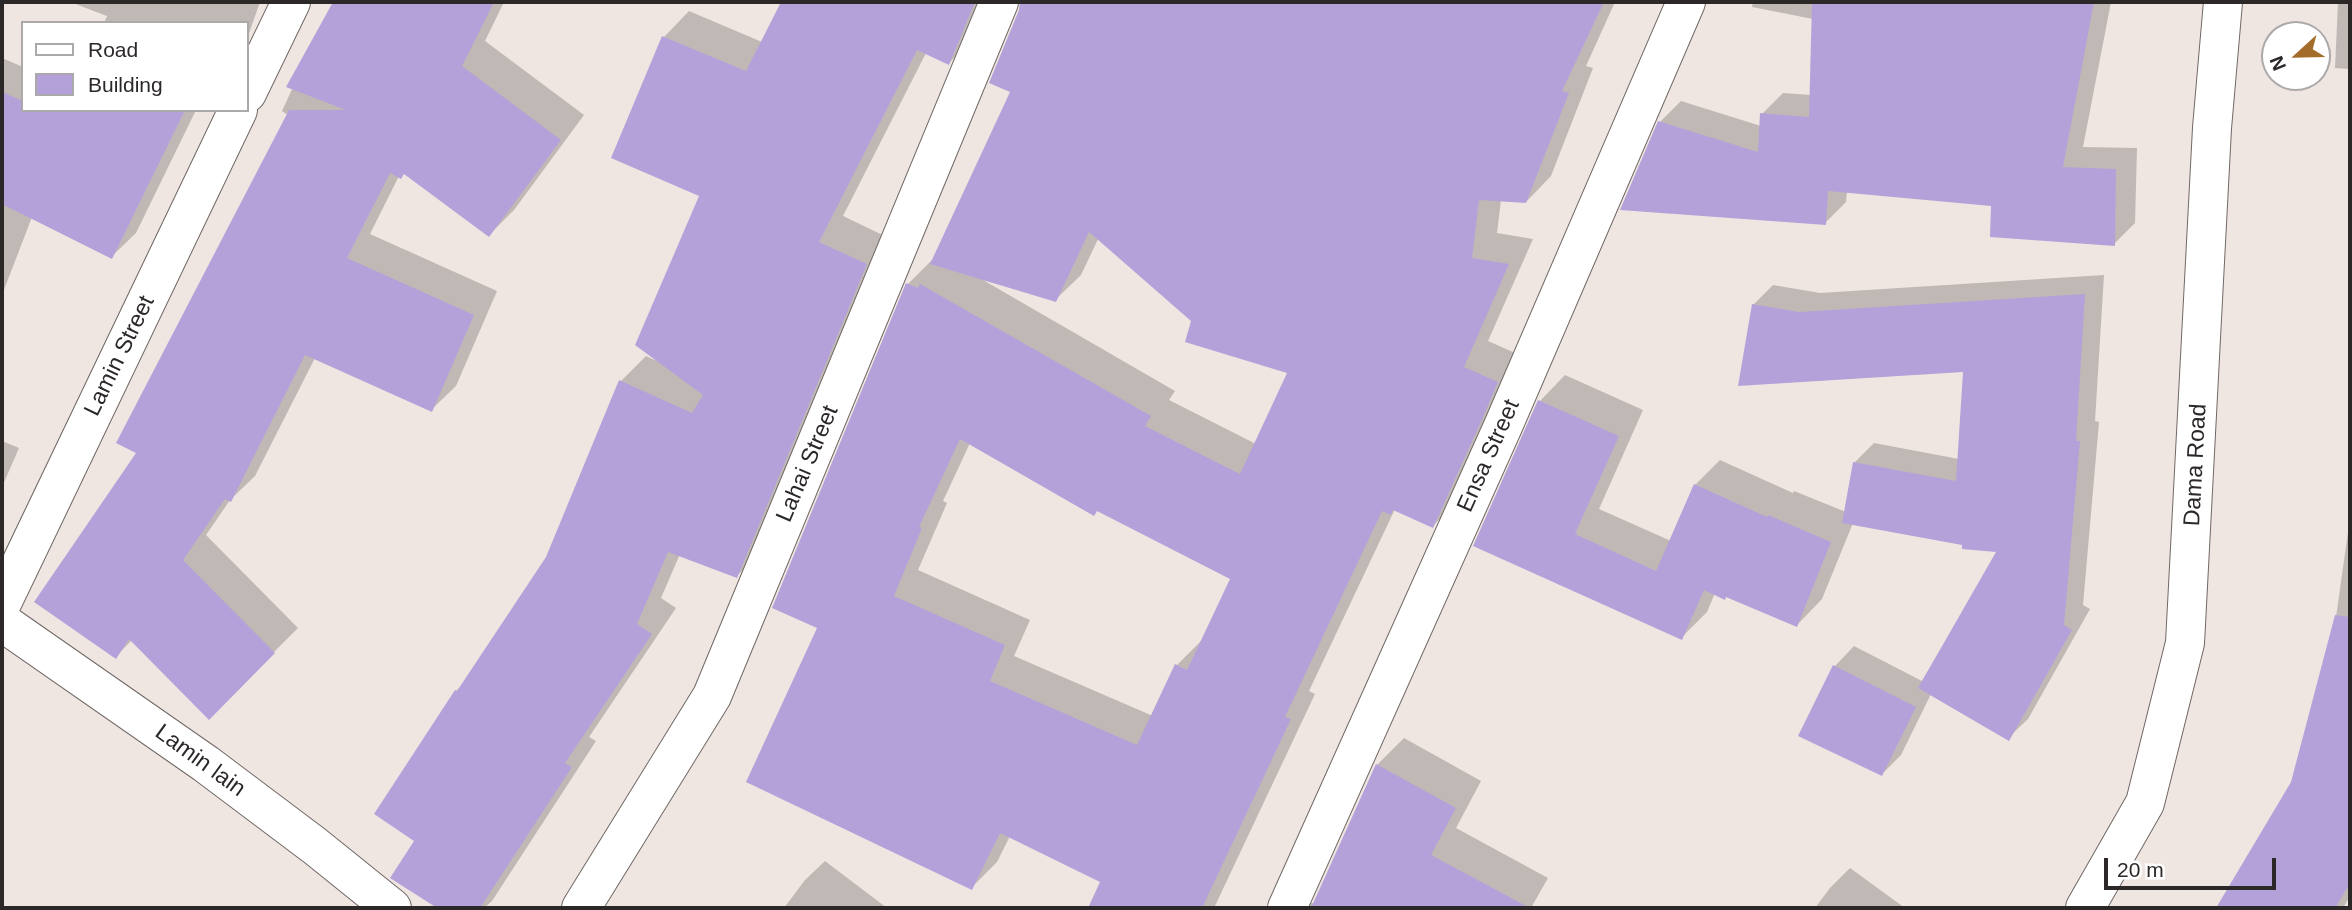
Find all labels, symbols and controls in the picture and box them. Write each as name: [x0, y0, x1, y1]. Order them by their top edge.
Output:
legend: [21, 21, 248, 112]
north arrow: [2261, 21, 2331, 91]
text: Road: [88, 38, 138, 61]
text: N: [2266, 53, 2290, 74]
text: Building: [88, 73, 163, 96]
street label: Lamin Street: [79, 291, 161, 421]
street label: Ensa Street: [1452, 395, 1526, 517]
street label: Lahai Street: [771, 402, 845, 526]
street label: Dama Road: [2179, 403, 2213, 527]
street label: Lamin lain: [149, 719, 251, 803]
scale bar: [2107, 844, 2278, 888]
text: 20 m: [2117, 858, 2164, 881]

